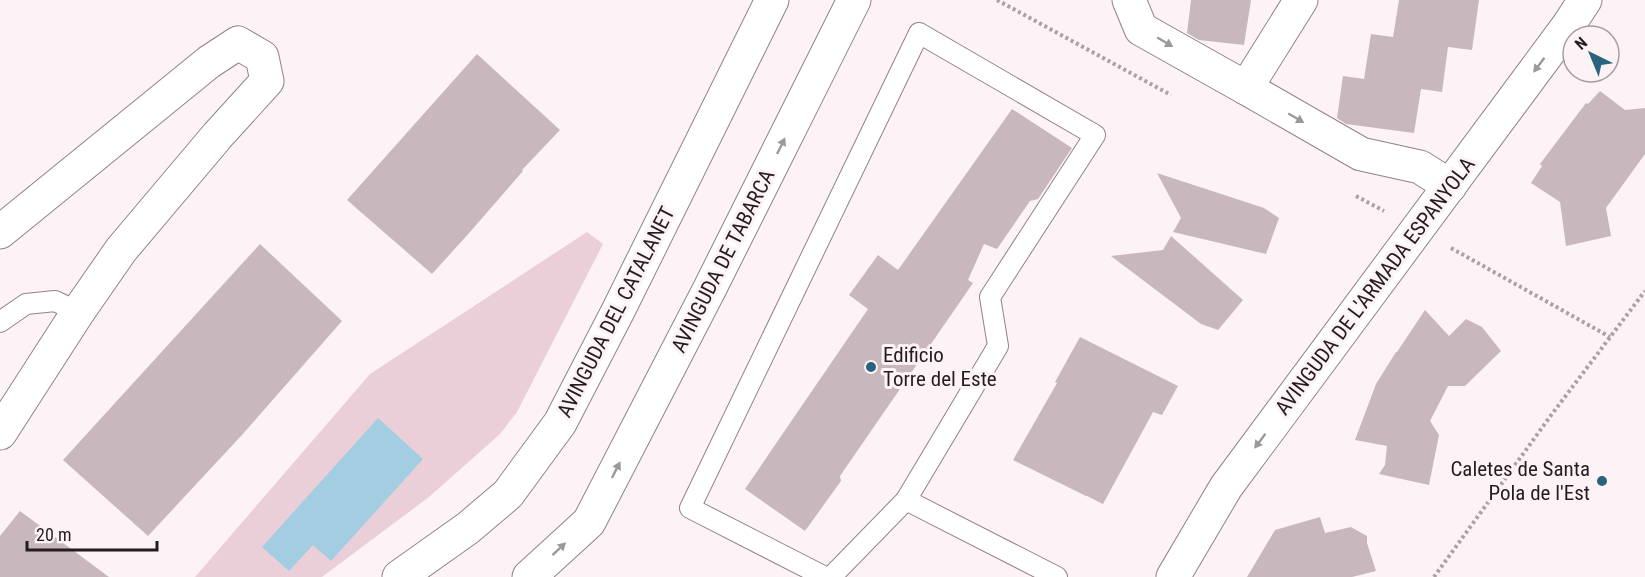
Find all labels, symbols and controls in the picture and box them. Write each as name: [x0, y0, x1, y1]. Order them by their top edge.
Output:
north arrow: [1561, 24, 1621, 84]
text: N: [1571, 33, 1591, 54]
one-way arrow: [1157, 37, 1174, 47]
one-way arrow: [1534, 58, 1546, 73]
one-way arrow: [1288, 112, 1305, 122]
one-way arrow: [775, 137, 785, 155]
street label: AVINGUDA DE L'ARMADA ESPANYOLA: [1270, 153, 1480, 419]
street label: AVINGUDA DE TABARCA: [666, 166, 780, 356]
street label: AVINGUDA DEL CATALANET: [552, 203, 680, 421]
place label: Edificio Torre del Este: [883, 343, 997, 391]
marker: Edificio Torre del Este: [864, 360, 878, 374]
one-way arrow: [1254, 432, 1266, 448]
place label: Caletes de Santa Pola de l'Est: [1450, 457, 1590, 505]
one-way arrow: [611, 461, 621, 478]
marker: Caletes de Santa Pola de l'Est: [1595, 474, 1609, 488]
scale bar: [27, 514, 158, 552]
text: 20 m: [36, 524, 71, 545]
one-way arrow: [552, 542, 567, 556]

